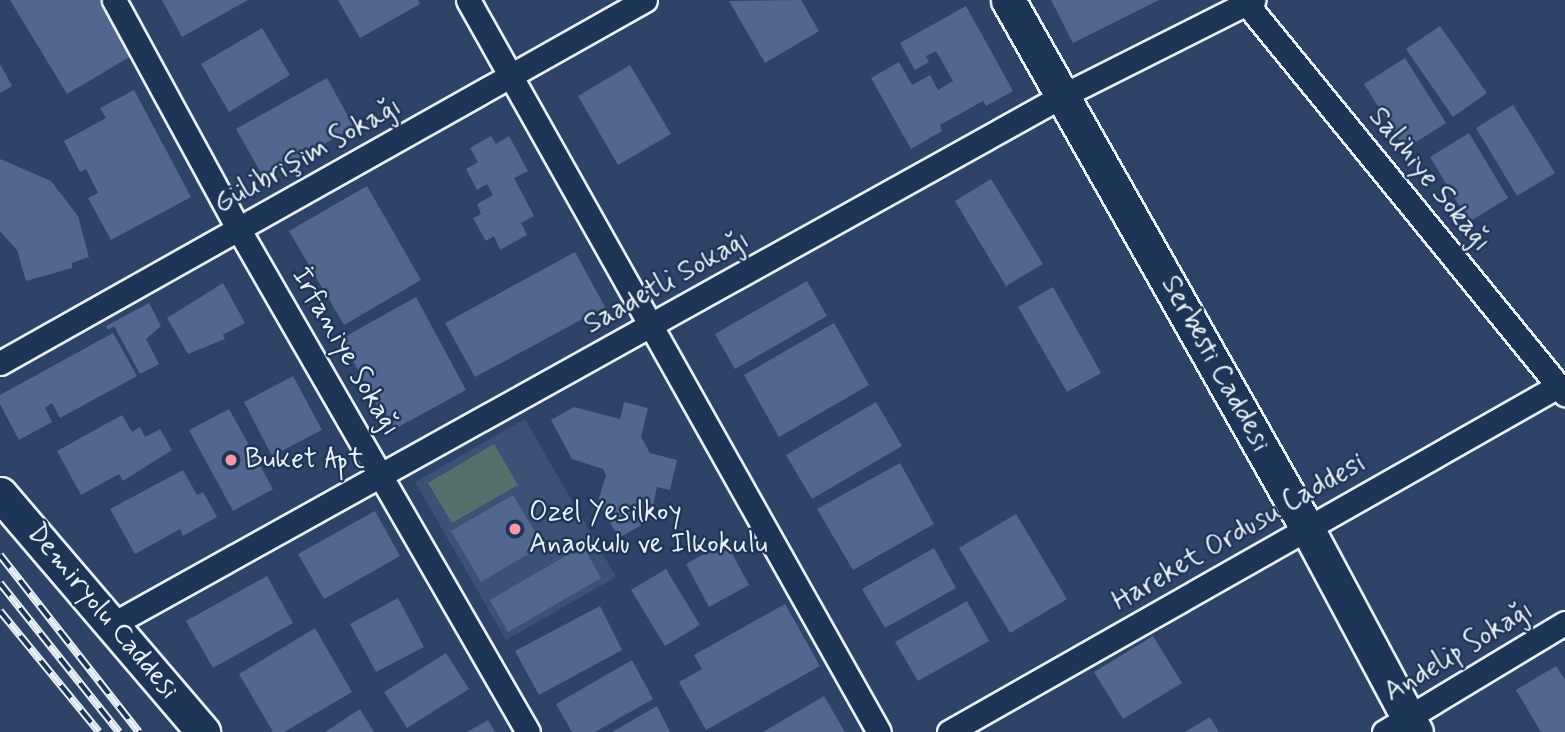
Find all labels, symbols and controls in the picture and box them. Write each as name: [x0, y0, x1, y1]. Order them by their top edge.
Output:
street label: Gülibrişim Sokağı: [208, 90, 408, 222]
street label: Salihiye Sokağı: [1360, 100, 1498, 260]
street label: Saadetli Sokağı: [579, 224, 755, 342]
street label: İrfaniye Sokağı: [282, 260, 408, 444]
street label: Serbesti Caddesi: [1153, 270, 1277, 458]
place label: Buket Apt: [245, 443, 365, 477]
street label: Hareket Ordusu Caddesi: [1105, 446, 1373, 620]
marker: Buket Apt: [223, 452, 239, 468]
place label: Ozel Yesilkoy Anaokulu ve Ilkokulu: [529, 496, 768, 562]
street label: Demiryolu Caddesi: [17, 515, 187, 709]
marker: Ozel Yesilkoy Anaokulu ve Ilkokulu: [507, 521, 523, 537]
street label: Andelip Sokağı: [1377, 594, 1541, 710]

